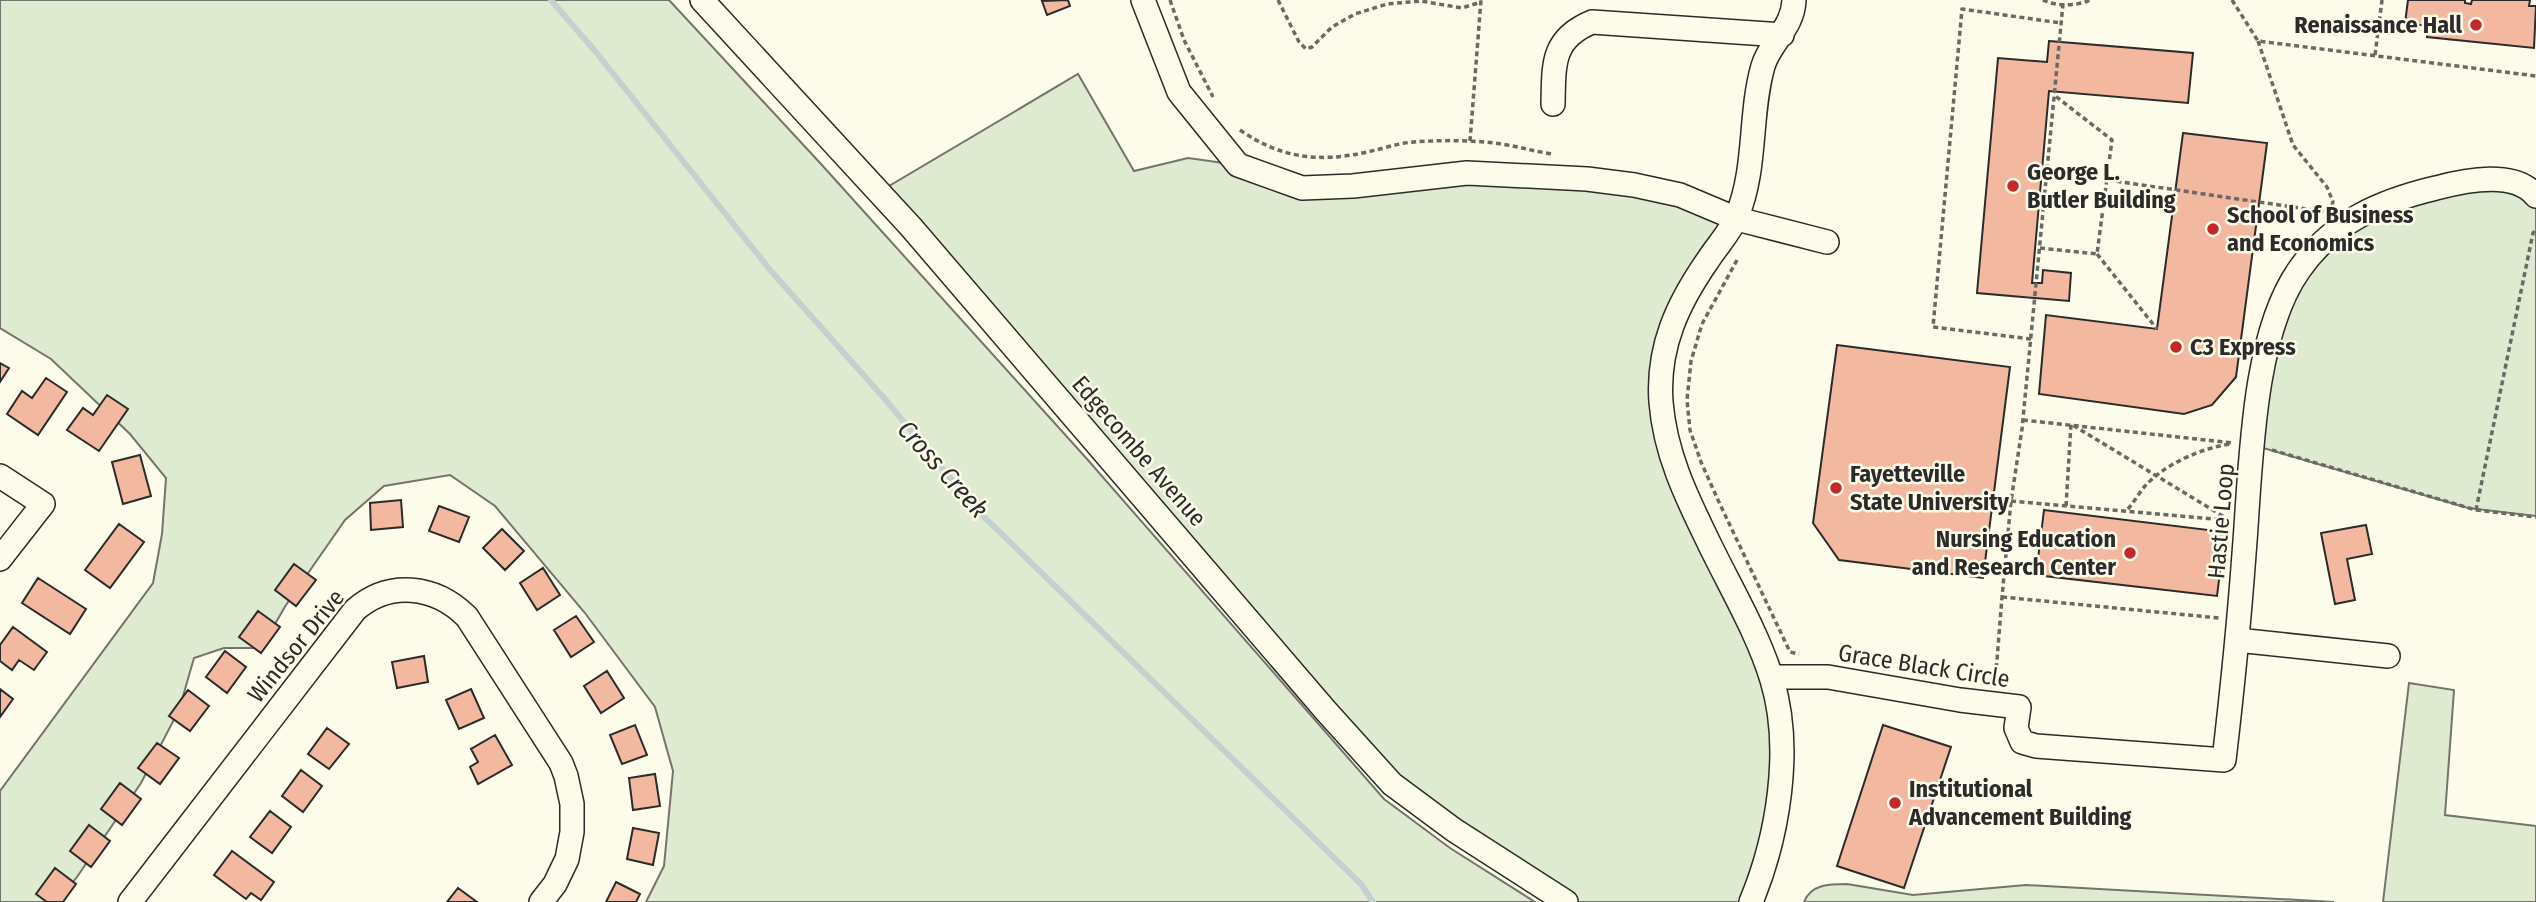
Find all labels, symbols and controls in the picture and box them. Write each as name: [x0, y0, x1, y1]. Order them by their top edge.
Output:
place label: Renaissance Hall: [2294, 11, 2462, 39]
marker: Renaissance Hall: [2468, 17, 2484, 33]
place label: George L. Butler Building: [2027, 158, 2176, 214]
marker: George L. Butler Building: [2005, 178, 2021, 194]
place label: School of Business and Economics: [2227, 201, 2414, 257]
marker: School of Business and Economics: [2205, 221, 2221, 237]
place label: C3 Express: [2190, 333, 2296, 361]
marker: C3 Express: [2168, 339, 2184, 355]
street label: Edgecombe Avenue: [1066, 370, 1212, 532]
water label: Cross Creek: [891, 414, 995, 525]
place label: Fayetteville State University: [1850, 460, 2010, 516]
street label: Hastie Loop: [2202, 462, 2240, 580]
marker: Fayetteville State University: [1828, 480, 1844, 496]
place label: Nursing Education and Research Center: [1912, 525, 2116, 581]
marker: Nursing Education and Research Center: [2122, 545, 2138, 561]
street label: Windsor Drive: [242, 584, 350, 708]
street label: Grace Black Circle: [1836, 639, 2012, 693]
place label: Institutional Advancement Building: [1908, 775, 2131, 831]
marker: Institutional Advancement Building: [1887, 795, 1903, 811]

